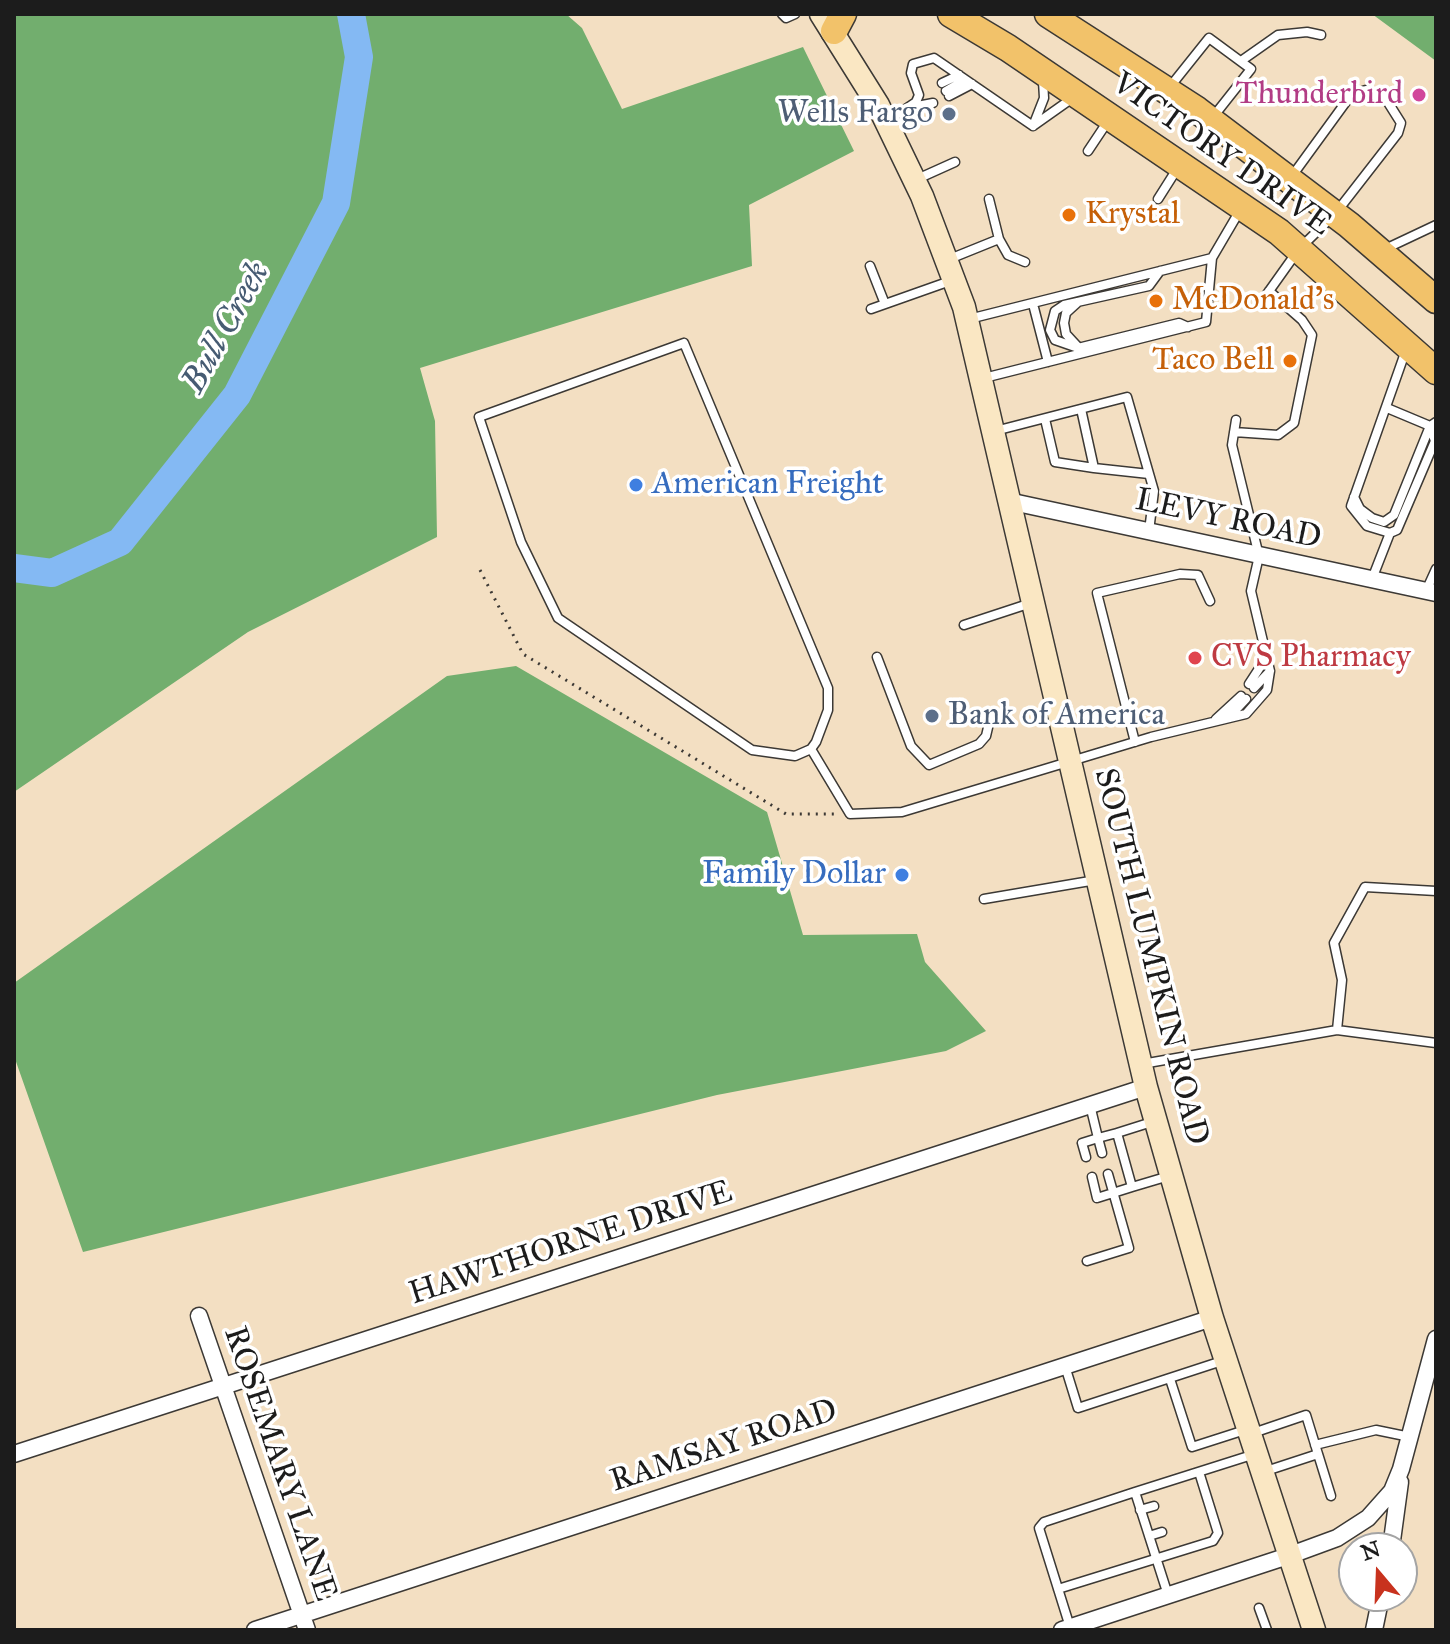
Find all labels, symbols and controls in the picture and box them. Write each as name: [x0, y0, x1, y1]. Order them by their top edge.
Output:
street label: VICTORY DRIVE: [1104, 65, 1338, 245]
place label: Thunderbird: [1236, 76, 1403, 114]
marker: Thunderbird: [1410, 86, 1428, 104]
place label: Wells Fargo: [778, 95, 933, 133]
marker: Wells Fargo: [940, 105, 958, 123]
place label: Krystal: [1085, 196, 1180, 234]
marker: Krystal: [1060, 206, 1078, 224]
water label: Bull Creek: [175, 256, 279, 400]
place label: McDonald's: [1172, 282, 1334, 320]
marker: McDonald's: [1147, 292, 1165, 310]
place label: Taco Bell: [1152, 342, 1274, 380]
marker: Taco Bell: [1281, 352, 1299, 370]
place label: American Freight: [652, 466, 883, 504]
marker: American Freight: [627, 476, 645, 494]
street label: LEVY ROAD: [1132, 482, 1324, 558]
place label: CVS Pharmacy: [1211, 639, 1411, 677]
marker: CVS Pharmacy: [1186, 649, 1204, 667]
place label: Bank of America: [948, 697, 1165, 735]
marker: Bank of America: [923, 707, 941, 725]
street label: SOUTH LUMPKIN ROAD: [1085, 765, 1215, 1149]
place label: Family Dollar: [702, 856, 886, 894]
marker: Family Dollar: [893, 866, 911, 884]
street label: HAWTHORNE DRIVE: [405, 1174, 737, 1314]
street label: ROSEMARY LANE: [214, 1322, 344, 1606]
street label: RAMSAY ROAD: [606, 1392, 842, 1502]
north arrow: [1338, 1532, 1418, 1612]
text: N: [1357, 1535, 1384, 1567]

